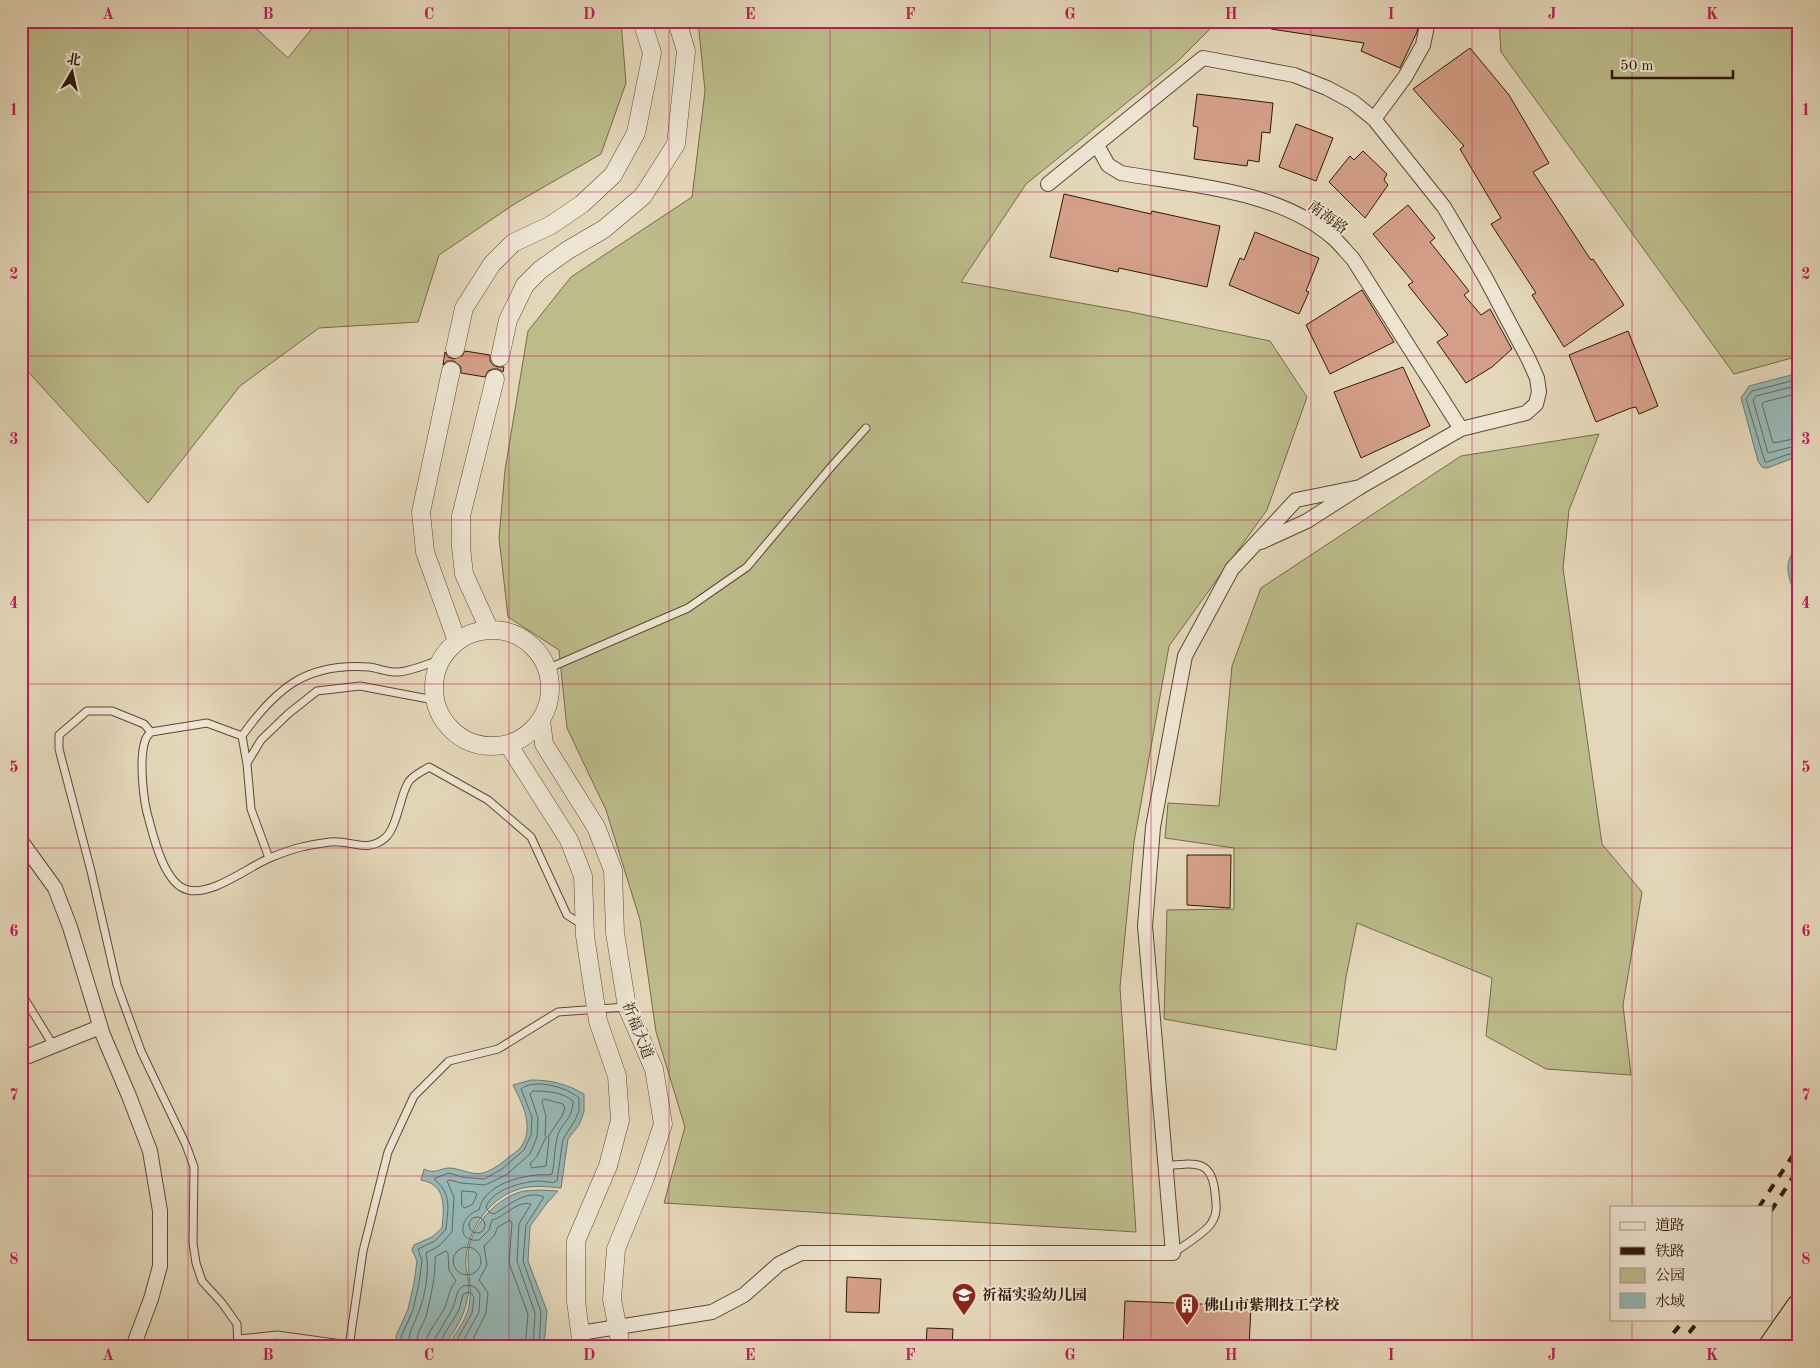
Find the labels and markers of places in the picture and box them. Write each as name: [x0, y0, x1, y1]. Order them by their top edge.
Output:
school or university icon: 祈福实验幼儿园: [951, 1282, 977, 1316]
place label: 祈福实验幼儿园: [982, 1286, 1087, 1304]
building icon: 佛山市紫荆技工学校: [1174, 1292, 1200, 1326]
place label: 佛山市紫荆技工学校: [1204, 1296, 1340, 1314]

